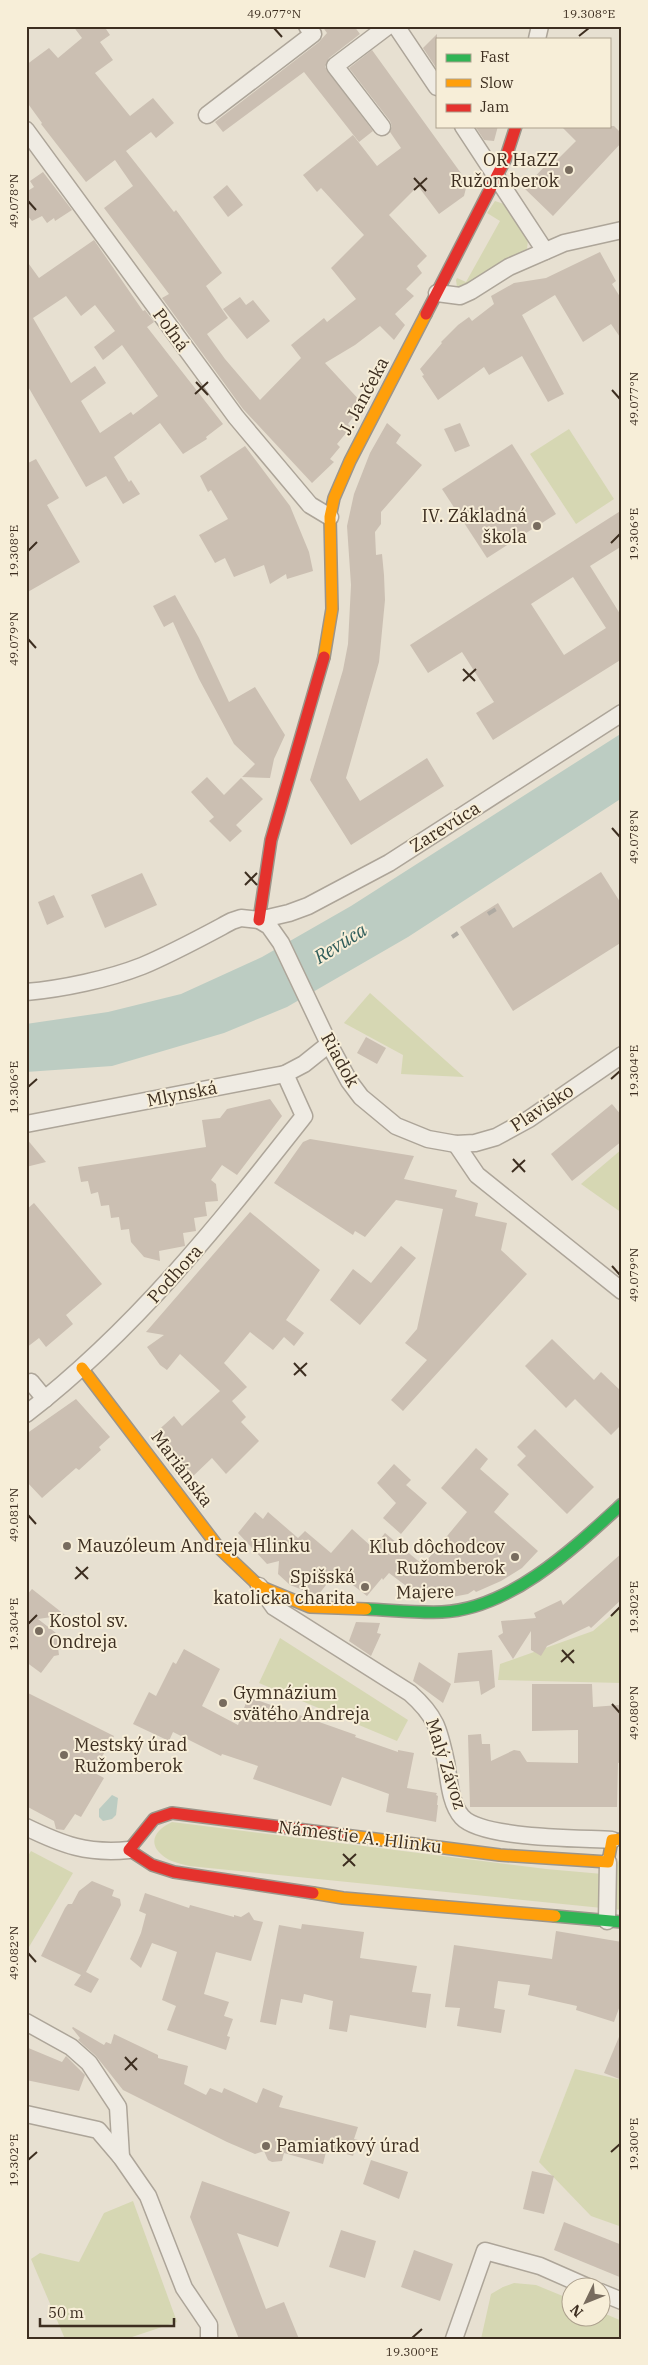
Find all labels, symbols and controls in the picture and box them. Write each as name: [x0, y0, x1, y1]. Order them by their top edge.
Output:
text: 49.077°N: [247, 6, 301, 21]
text: 19.308°E: [563, 6, 615, 21]
legend: [436, 38, 610, 128]
text: Fast: [480, 47, 510, 66]
text: Slow: [480, 73, 514, 92]
text: Jam: [480, 97, 509, 116]
place label: OR HaZZ Ružomberok: [450, 148, 559, 192]
marker: OR HaZZ Ružomberok: [563, 164, 575, 176]
text: 49.078°N: [6, 174, 21, 228]
street label: Poľná: [148, 304, 195, 356]
street label: J. Jančeka: [333, 353, 394, 439]
text: 49.077°N: [626, 372, 641, 426]
place label: IV. Základná škola: [422, 504, 527, 548]
text: 19.306°E: [626, 508, 641, 560]
marker: IV. Základná škola: [531, 520, 543, 532]
text: 19.308°E: [6, 525, 21, 577]
text: 49.079°N: [6, 612, 21, 666]
street label: Zarevúca: [405, 796, 484, 857]
text: 49.078°N: [626, 810, 641, 864]
water label: Revúca: [308, 917, 371, 969]
street label: Riadok: [316, 1028, 365, 1092]
text: 19.304°E: [626, 1045, 641, 1097]
text: 19.306°E: [6, 1061, 21, 1113]
street label: Mlynská: [145, 1075, 219, 1112]
street label: Plavisko: [506, 1079, 578, 1136]
street label: Podhora: [142, 1239, 207, 1308]
text: 49.079°N: [626, 1248, 641, 1302]
street label: Mariánska: [146, 1426, 219, 1512]
text: 49.081°N: [6, 1488, 21, 1542]
place label: Mauzóleum Andreja Hlinku: [77, 1534, 310, 1557]
place label: Klub dôchodcov Ružomberok: [369, 1535, 505, 1579]
marker: Mauzóleum Andreja Hlinku: [61, 1540, 73, 1552]
marker: Klub dôchodcov Ružomberok: [509, 1551, 521, 1563]
place label: Spišská katolicka charita: [213, 1565, 355, 1609]
street label: Majere: [396, 1579, 454, 1604]
marker: Spišská katolicka charita: [359, 1581, 371, 1593]
text: 19.302°E: [626, 1581, 641, 1633]
text: 19.304°E: [6, 1598, 21, 1650]
place label: Kostol sv. Ondreja: [49, 1609, 128, 1653]
marker: Kostol sv. Ondreja: [33, 1625, 45, 1637]
place label: Gymnázium svätého Andreja: [233, 1681, 370, 1725]
text: 49.080°N: [626, 1686, 641, 1740]
marker: Gymnázium svätého Andreja: [217, 1697, 229, 1709]
street label: Malý Závoz: [421, 1715, 472, 1812]
place label: Mestský úrad Ružomberok: [74, 1733, 187, 1777]
marker: Mestský úrad Ružomberok: [58, 1749, 70, 1761]
street label: Námestie A. Hlinku: [277, 1815, 443, 1858]
text: 49.082°N: [6, 1926, 21, 1980]
text: 19.300°E: [626, 2118, 641, 2170]
text: 19.302°E: [6, 2134, 21, 2186]
place label: Pamiatkový úrad: [276, 2134, 420, 2157]
marker: Pamiatkový úrad: [260, 2140, 272, 2152]
north arrow: [560, 2278, 610, 2328]
scale bar: [40, 2295, 174, 2327]
text: N: [566, 2301, 587, 2321]
text: 50 m: [48, 2303, 84, 2322]
text: 19.300°E: [386, 2344, 438, 2359]

